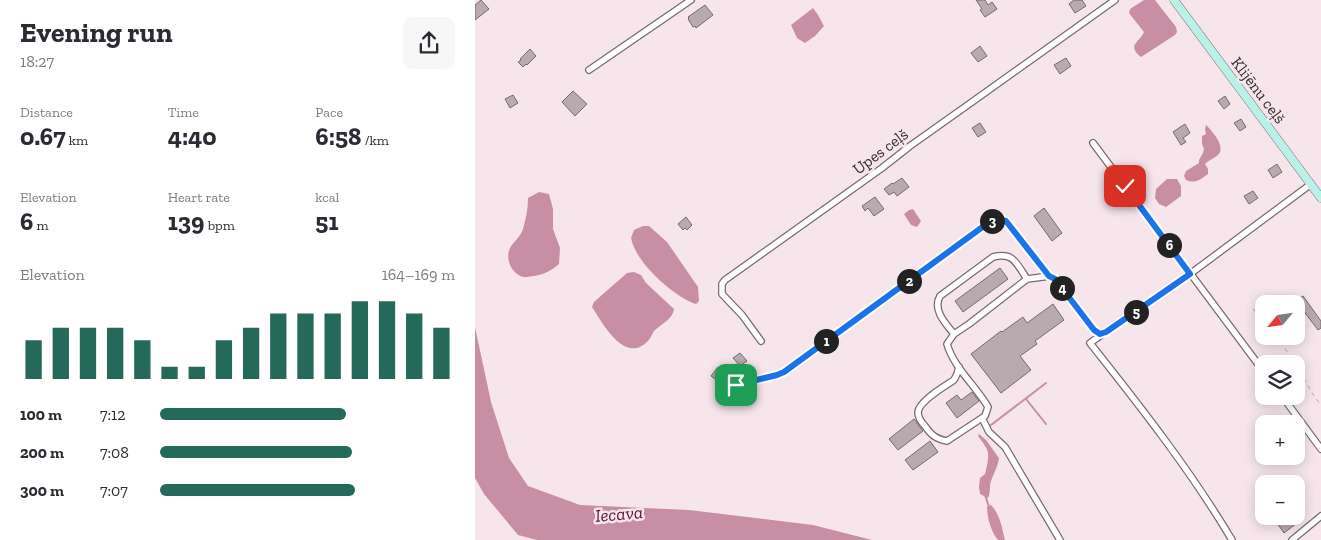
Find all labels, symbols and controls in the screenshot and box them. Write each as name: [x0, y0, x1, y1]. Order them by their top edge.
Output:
text: Evening run: [20, 16, 173, 49]
button: share: [403, 17, 455, 69]
text: 18:27: [20, 52, 54, 71]
street label: Klijēnu ceļš: [1227, 53, 1290, 127]
text: Distance: [20, 104, 73, 121]
text: Time: [168, 104, 199, 121]
text: Pace: [315, 104, 343, 121]
text: 0.67: [20, 121, 66, 151]
text: 4:40: [168, 121, 217, 151]
text: 6:58: [315, 121, 361, 151]
street label: Upes ceļš: [849, 124, 912, 178]
text: km: [66, 132, 88, 149]
text: /km: [361, 132, 389, 149]
pin: [1104, 165, 1146, 207]
icon: check: [1111, 172, 1139, 200]
text: Elevation: [20, 189, 77, 206]
text: Heart rate: [168, 189, 230, 206]
text: kcal: [315, 189, 339, 206]
text: 6: [20, 206, 33, 236]
text: 139: [168, 206, 204, 236]
text: 51: [315, 206, 338, 236]
pin: 3: [979, 208, 1005, 234]
text: 3: [989, 213, 996, 230]
text: m: [33, 217, 49, 234]
text: bpm: [204, 217, 235, 234]
pin: 6: [1157, 232, 1181, 258]
text: 6: [1166, 237, 1173, 254]
text: Elevation: [20, 265, 85, 284]
text: 164–169 m: [382, 265, 455, 284]
pin: 2: [897, 268, 921, 294]
text: 2: [906, 273, 913, 290]
pin: 4: [1049, 276, 1075, 300]
text: 4: [1059, 280, 1066, 297]
north arrow: [1255, 295, 1305, 345]
map controls: [1255, 295, 1305, 525]
pin: 5: [1123, 300, 1149, 324]
text: 5: [1133, 304, 1140, 321]
pin: 1: [813, 328, 839, 354]
text: 1: [824, 333, 829, 350]
button: layers: [1255, 355, 1305, 405]
pin: [715, 364, 757, 406]
icon: arrive: [722, 371, 750, 399]
text: 100 m: [20, 405, 62, 424]
text: 7:12: [100, 405, 126, 424]
button: +: [1255, 415, 1305, 465]
text: 200 m: [20, 443, 64, 462]
text: 7:08: [100, 443, 129, 462]
button: −: [1255, 475, 1305, 525]
text: 300 m: [20, 481, 64, 500]
text: 7:07: [100, 481, 128, 500]
water label: Iecava: [594, 501, 644, 527]

